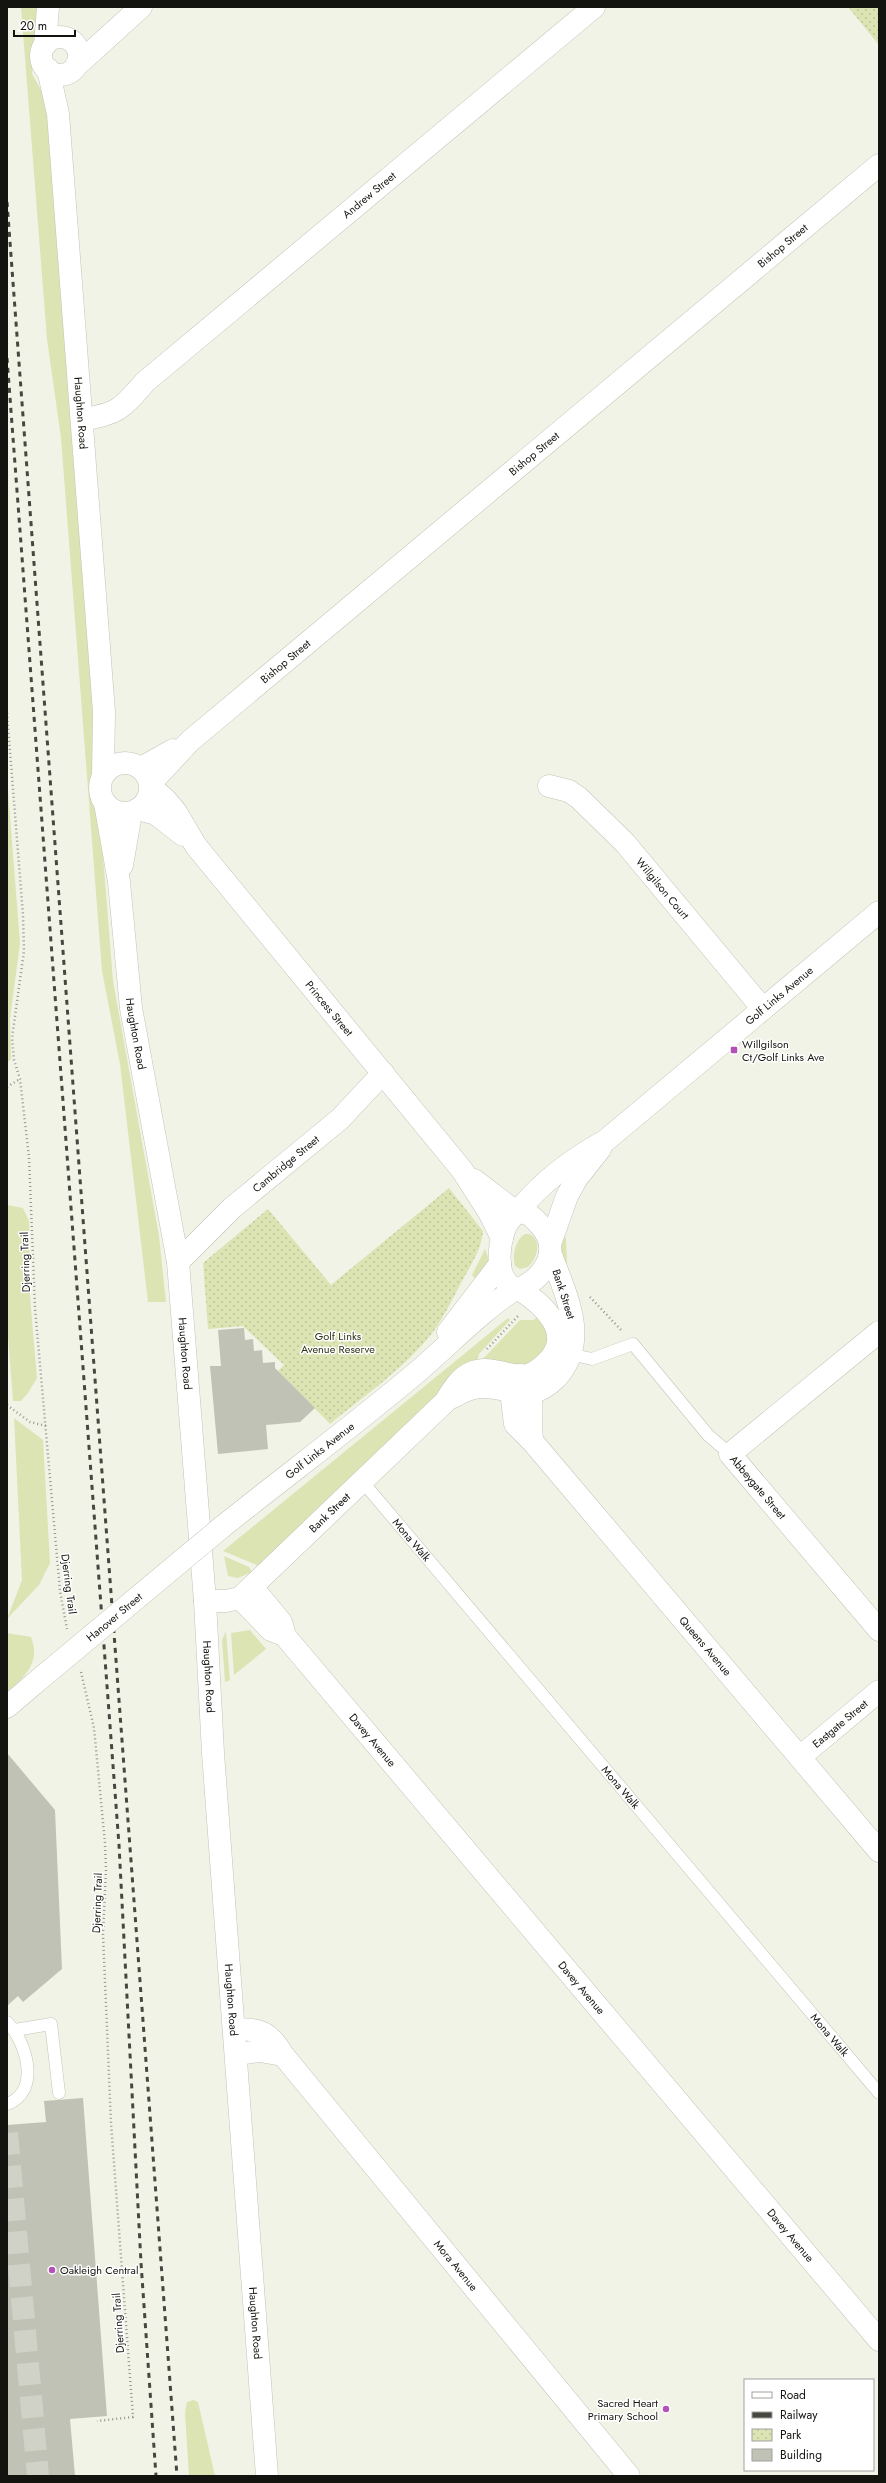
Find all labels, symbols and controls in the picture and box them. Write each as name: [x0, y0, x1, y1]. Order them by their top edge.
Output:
scale bar: [14, 12, 75, 38]
text: 20 m: [20, 17, 47, 35]
street label: Andrew Street: [339, 168, 400, 222]
street label: Bishop Street: [754, 220, 811, 271]
street label: Haughton Road: [70, 376, 92, 450]
street label: Bishop Street: [505, 428, 563, 479]
street label: Bishop Street: [257, 635, 314, 687]
street label: Willgilson Court: [632, 854, 693, 923]
street label: Golf Links Avenue: [742, 962, 817, 1029]
street label: Princess Street: [302, 977, 357, 1040]
street label: Haughton Road: [122, 997, 150, 1071]
place label: Willgilson Ct/Golf Links Ave: [742, 1036, 825, 1065]
marker: Willgilson Ct/Golf Links Ave: [729, 1045, 739, 1055]
street label: Cambridge Street: [249, 1131, 323, 1196]
street label: Djerring Trail: [16, 1232, 34, 1292]
street label: Bank Street: [548, 1267, 580, 1321]
street label: Haughton Road: [174, 1317, 196, 1390]
park label: Golf Links Avenue Reserve: [301, 1328, 375, 1357]
street label: Golf Links Avenue: [282, 1418, 358, 1483]
street label: Abbeygate Street: [726, 1452, 790, 1523]
street label: Bank Street: [305, 1489, 354, 1536]
street label: Mona Walk: [389, 1515, 435, 1565]
street label: Djerring Trail: [57, 1553, 81, 1615]
street label: Hanover Street: [83, 1589, 146, 1645]
street label: Queens Avenue: [676, 1613, 736, 1679]
street label: Haughton Road: [199, 1640, 219, 1713]
street label: Eastgate Street: [809, 1696, 871, 1752]
street label: Davey Avenue: [345, 1710, 400, 1770]
street label: Mona Walk: [598, 1762, 644, 1812]
street label: Djerring Trail: [88, 1873, 106, 1933]
street label: Davey Avenue: [554, 1957, 609, 2018]
street label: Haughton Road: [221, 1963, 242, 2037]
street label: Mona Walk: [807, 2010, 853, 2060]
street label: Davey Avenue: [763, 2205, 818, 2266]
street label: Mora Avenue: [430, 2237, 482, 2295]
place label: Oakleigh Central: [60, 2262, 138, 2278]
marker: Oakleigh Central: [47, 2265, 57, 2275]
street label: Haughton Road: [245, 2286, 266, 2360]
street label: Djerring Trail: [108, 2292, 128, 2354]
legend: [744, 2379, 874, 2471]
text: Road: [780, 2386, 806, 2404]
place label: Sacred Heart Primary School: [588, 2395, 658, 2424]
marker: Sacred Heart Primary School: [661, 2404, 671, 2414]
text: Railway: [780, 2406, 818, 2424]
text: Park: [780, 2426, 802, 2444]
text: Building: [780, 2446, 822, 2464]

